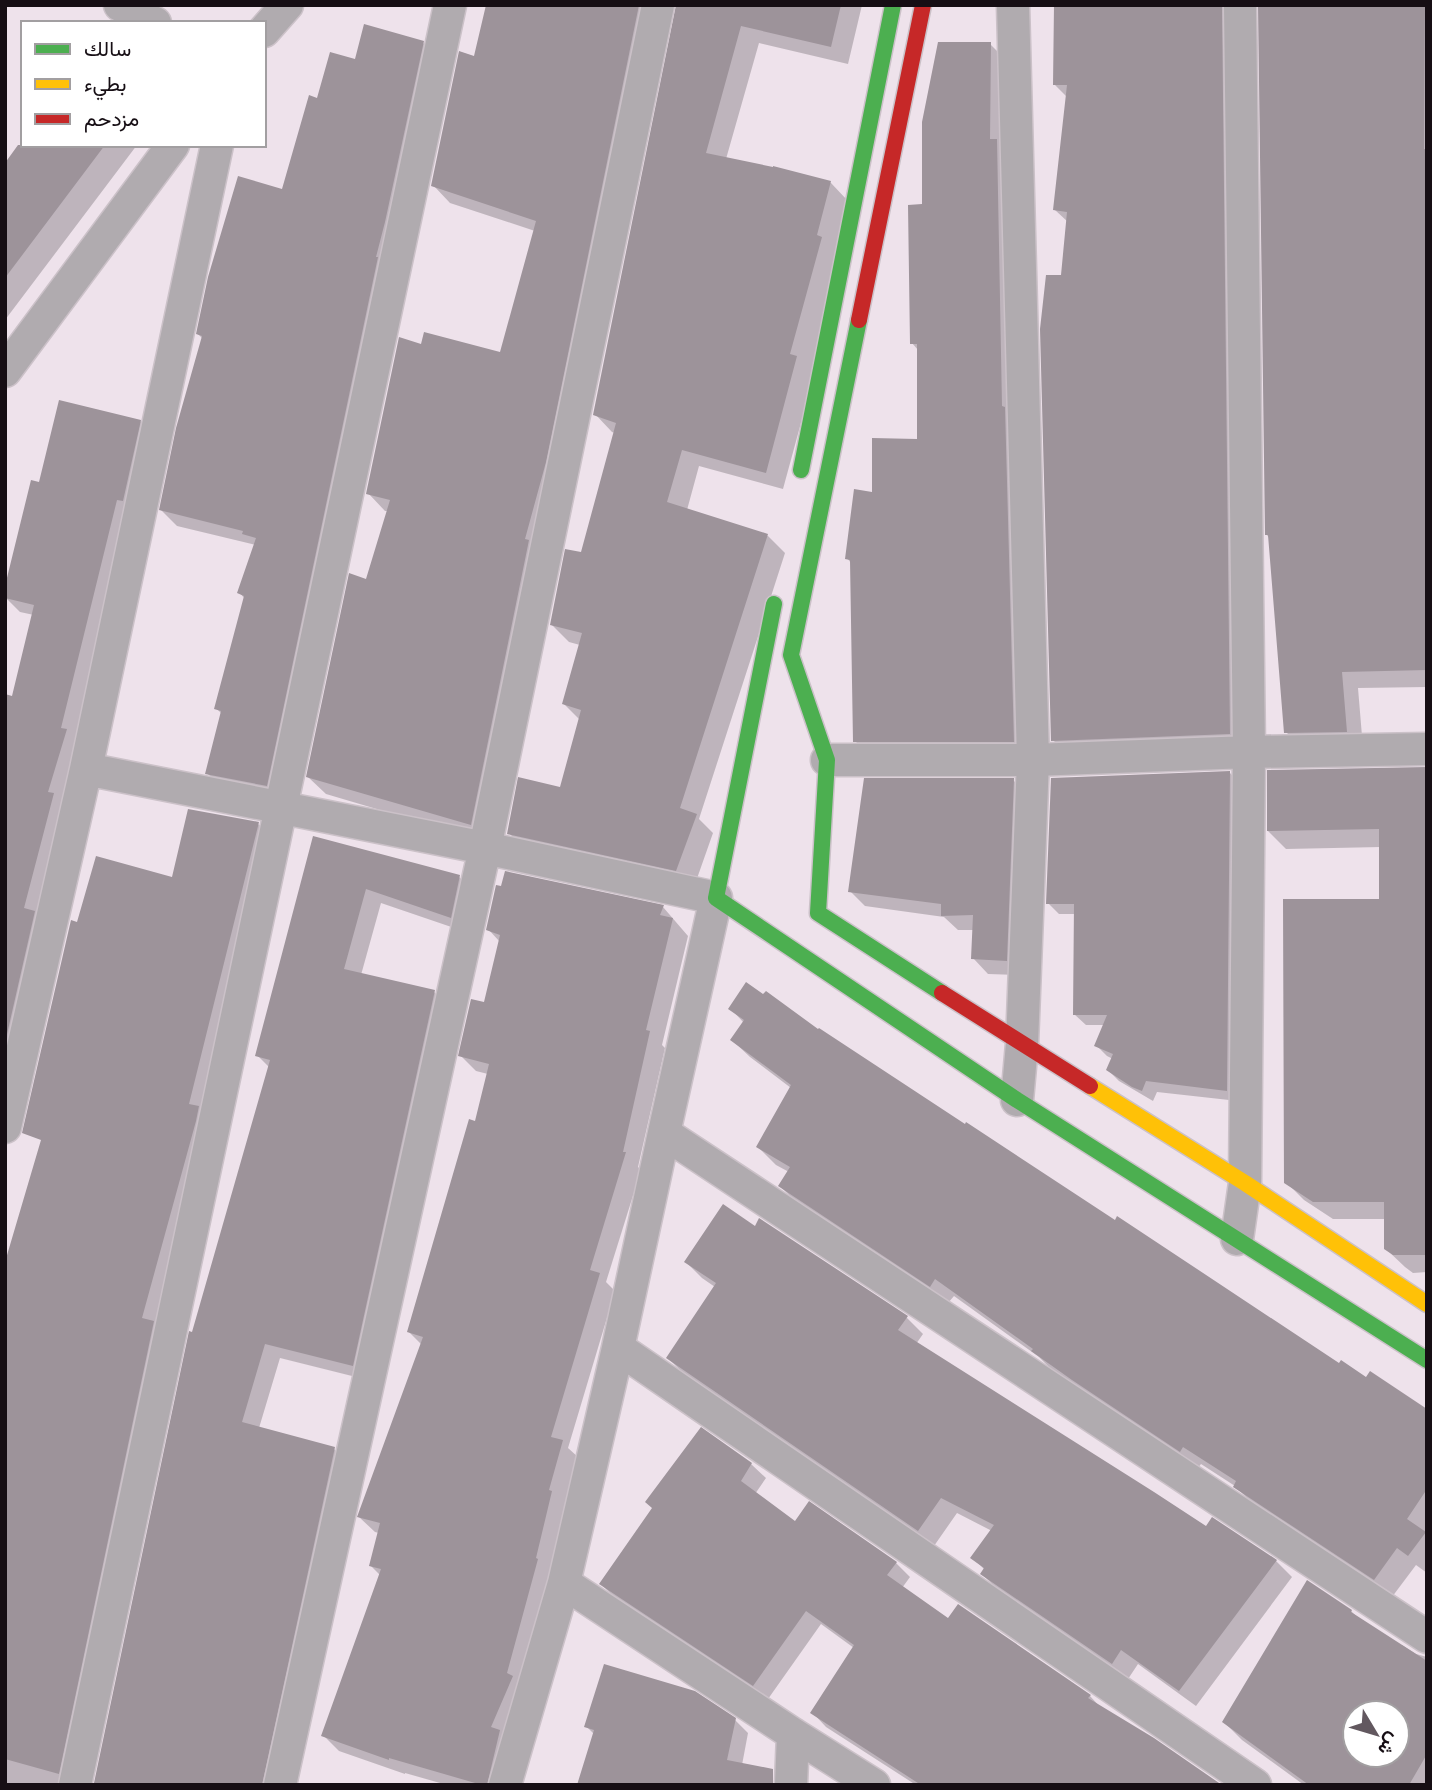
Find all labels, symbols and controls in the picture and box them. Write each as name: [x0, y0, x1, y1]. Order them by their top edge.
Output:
legend: [21, 21, 266, 147]
text: سالك: [84, 37, 131, 62]
text: بطيء: [84, 72, 127, 101]
text: مزدحم: [84, 107, 139, 133]
north arrow: [1341, 1699, 1411, 1769]
text: ش: [1373, 1728, 1404, 1760]

